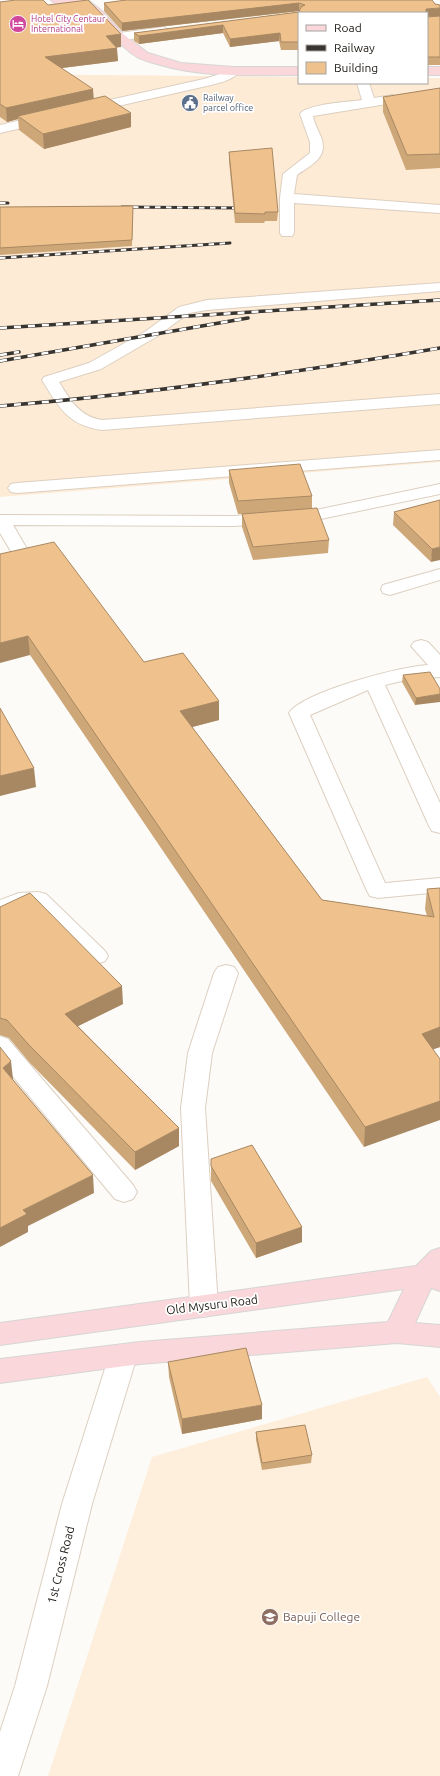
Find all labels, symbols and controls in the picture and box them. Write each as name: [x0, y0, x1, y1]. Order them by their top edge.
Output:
legend: [298, 12, 428, 84]
hotel icon: Hotel City Centaur International: [8, 14, 28, 34]
place label: Hotel City Centaur International: [31, 14, 106, 34]
text: Road: [334, 21, 362, 34]
text: Railway: [334, 41, 375, 54]
text: Building: [334, 61, 378, 74]
public building icon: Railway parcel office: [180, 93, 200, 113]
place label: Railway parcel office: [203, 93, 253, 113]
street label: Old Mysuru Road: [165, 1292, 259, 1317]
street label: 1st Cross Road: [45, 1525, 76, 1605]
school or university icon: Bapuji College: [260, 1607, 280, 1627]
place label: Bapuji College: [283, 1610, 360, 1623]

